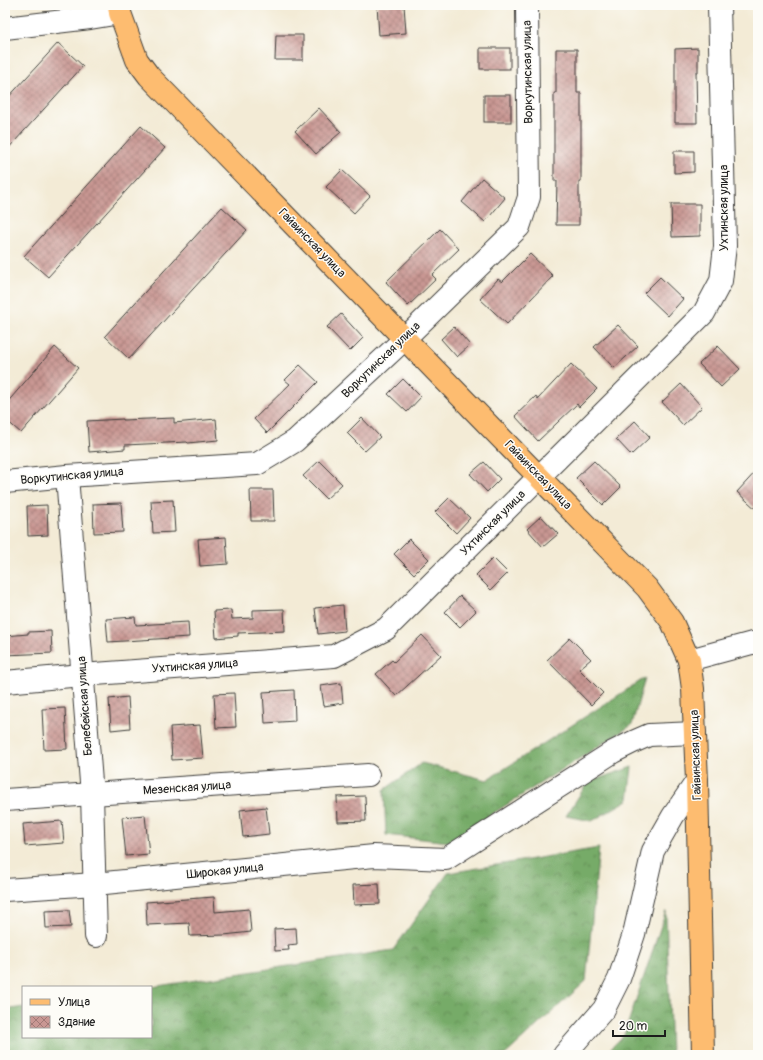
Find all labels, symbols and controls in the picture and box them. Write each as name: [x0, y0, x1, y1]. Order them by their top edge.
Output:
street label: Воркутинская улица: [520, 20, 536, 124]
street label: Ухтинская улица: [717, 164, 732, 251]
street label: Гайвинская улица: [275, 205, 349, 281]
street label: Воркутинская улица: [339, 318, 424, 401]
street label: Гайвинская улица: [501, 437, 575, 513]
street label: Воркутинская улица: [20, 464, 125, 488]
street label: Ухтинская улица: [457, 487, 529, 559]
street label: Белебейская улица: [74, 655, 96, 756]
street label: Ухтинская улица: [151, 655, 239, 677]
street label: Гайвинская улица: [687, 709, 705, 800]
street label: Мезенская улица: [142, 777, 232, 799]
street label: Широкая улица: [186, 859, 265, 882]
legend: [22, 986, 152, 1038]
text: Улица: [58, 995, 90, 1010]
scale bar: [613, 1012, 665, 1038]
text: Здание: [58, 1015, 95, 1030]
text: 20 m: [619, 1019, 648, 1034]

